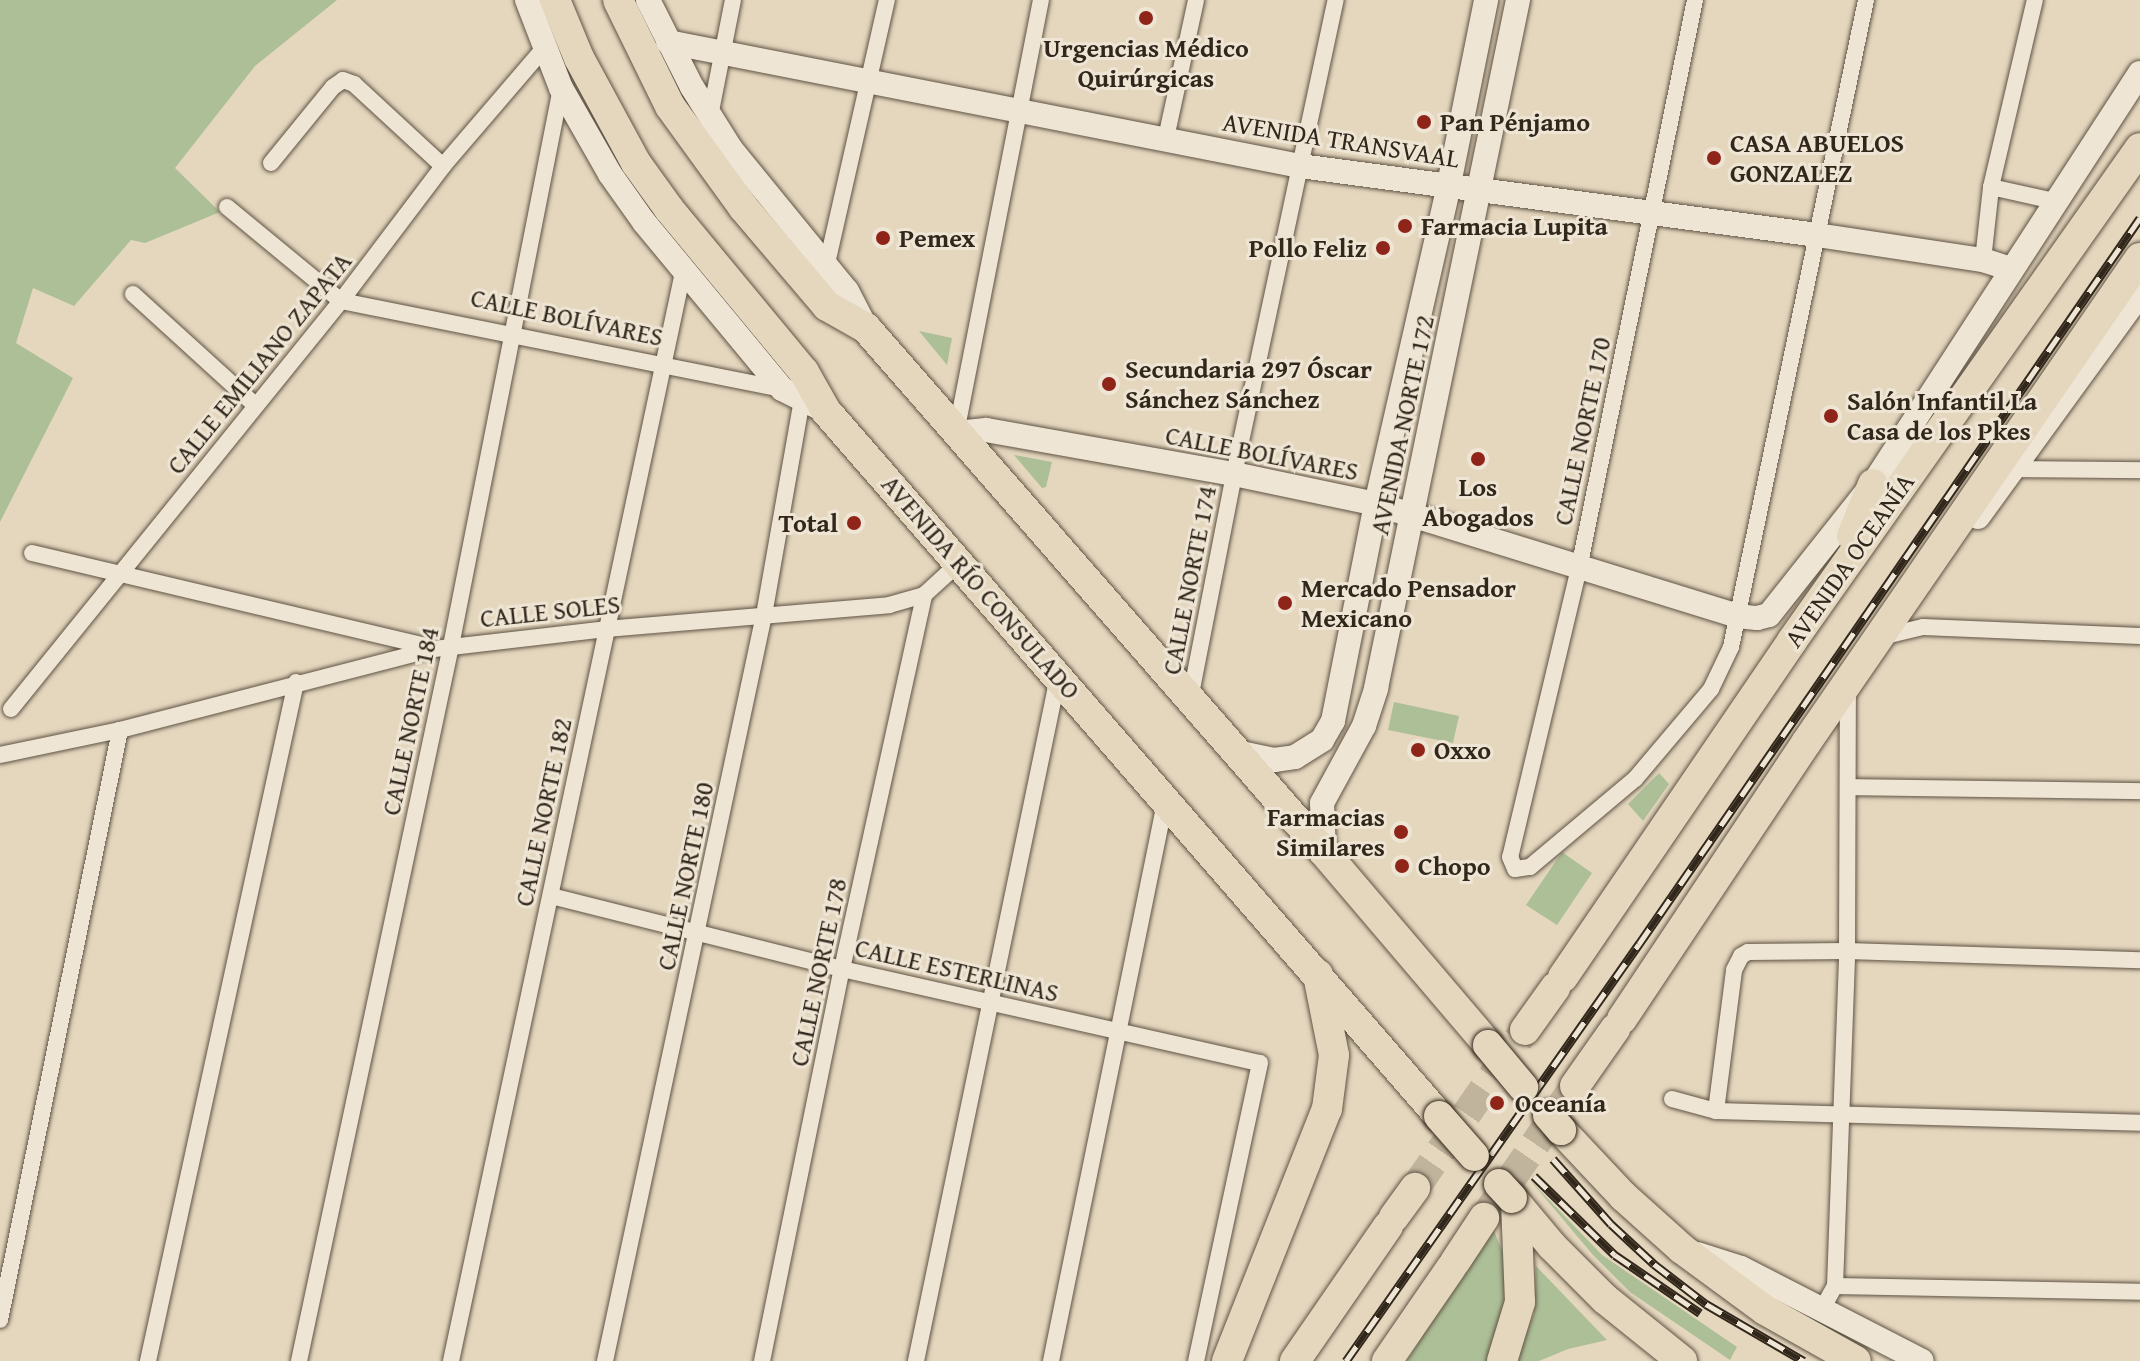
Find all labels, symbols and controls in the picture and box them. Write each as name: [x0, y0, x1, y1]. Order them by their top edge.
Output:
marker: Urgencias Médico Quirúrgicas: [1135, 7, 1157, 29]
place label: Urgencias Médico Quirúrgicas: [1043, 32, 1249, 94]
street label: AVENIDA TRANSVAAL: [1220, 106, 1462, 174]
place label: Pan Pénjamo: [1440, 106, 1590, 138]
marker: Pan Pénjamo: [1415, 113, 1433, 131]
place label: CASA ABUELOS GONZALEZ: [1730, 127, 1904, 188]
marker: CASA ABUELOS GONZALEZ: [1705, 149, 1723, 167]
place label: Farmacia Lupita: [1421, 210, 1608, 242]
marker: Farmacia Lupita: [1396, 217, 1414, 235]
place label: Pemex: [899, 222, 975, 254]
marker: Pemex: [874, 229, 892, 247]
place label: Pollo Feliz: [1249, 232, 1367, 264]
marker: Pollo Feliz: [1374, 239, 1392, 257]
street label: CALLE EMILIANO ZAPATA: [160, 246, 358, 480]
street label: CALLE BOLÍVARES: [468, 281, 666, 353]
street label: AVENIDA NORTE 172: [1363, 312, 1441, 538]
street label: CALLE NORTE 170: [1547, 334, 1617, 528]
place label: Secundaria 297 Óscar Sánchez Sánchez: [1125, 353, 1372, 414]
marker: Secundaria 297 Óscar Sánchez Sánchez: [1100, 375, 1118, 393]
place label: Salón Infantil La Casa de los Pkes: [1847, 385, 2037, 446]
marker: Salón Infantil La Casa de los Pkes: [1822, 407, 1840, 425]
street label: CALLE BOLÍVARES: [1163, 419, 1361, 487]
marker: Los Abogados: [1469, 450, 1487, 468]
street label: AVENIDA OCEANÍA: [1777, 467, 1921, 653]
street label: AVENIDA RÍO CONSULADO: [875, 469, 1087, 705]
place label: Los Abogados: [1422, 471, 1534, 532]
street label: CALLE NORTE 174: [1155, 483, 1223, 677]
place label: Total: [779, 507, 838, 539]
marker: Total: [845, 514, 863, 532]
place label: Mercado Pensador Mexicano: [1301, 572, 1516, 634]
street label: CALLE SOLES: [479, 588, 621, 634]
marker: Mercado Pensador Mexicano: [1276, 594, 1294, 612]
street label: CALLE NORTE 184: [375, 624, 445, 818]
street label: CALLE NORTE 182: [508, 715, 578, 909]
place label: Oxxo: [1434, 734, 1491, 766]
marker: Oxxo: [1409, 741, 1427, 759]
street label: CALLE NORTE 180: [650, 779, 720, 973]
place label: Farmacias Similares: [1267, 801, 1385, 862]
marker: Farmacias Similares: [1392, 823, 1410, 841]
place label: Chopo: [1418, 850, 1491, 882]
marker: Chopo: [1393, 857, 1411, 875]
street label: CALLE NORTE 178: [783, 875, 853, 1069]
street label: CALLE ESTERLINAS: [852, 931, 1062, 1009]
place label: Oceanía: [1515, 1087, 1606, 1119]
marker: Oceanía: [1486, 1092, 1508, 1114]

